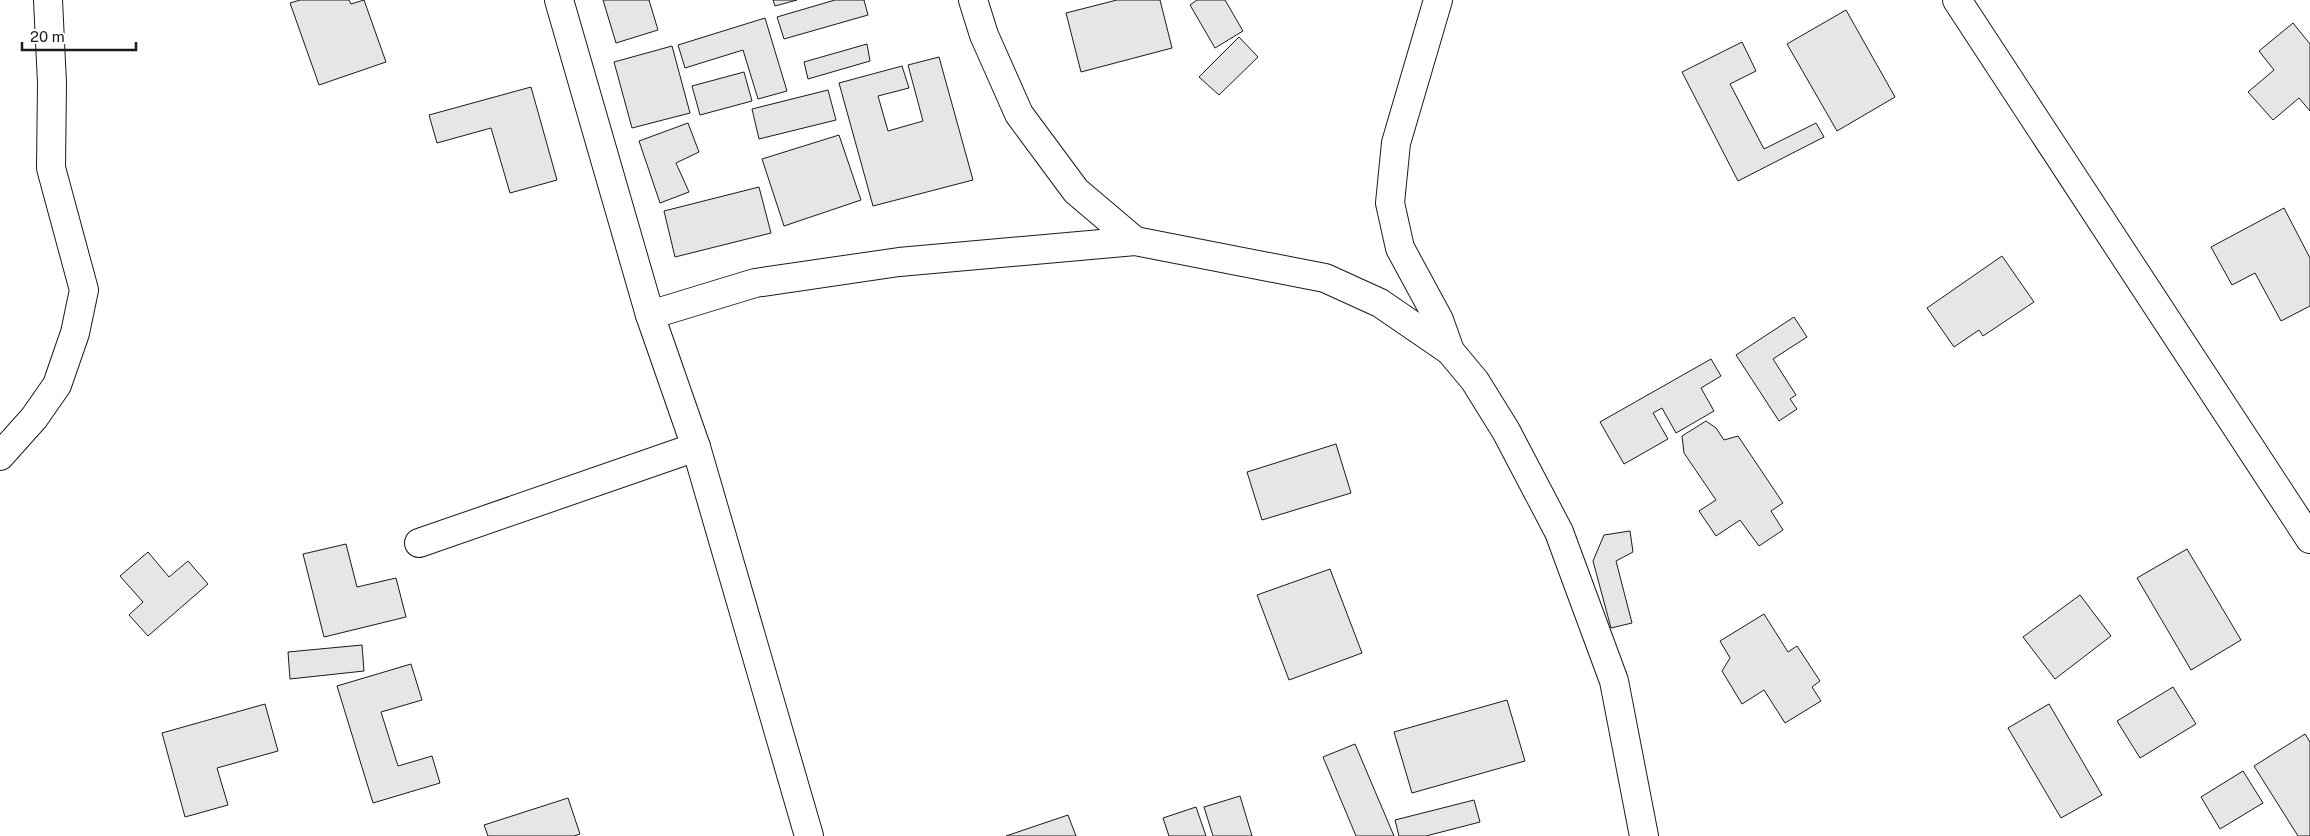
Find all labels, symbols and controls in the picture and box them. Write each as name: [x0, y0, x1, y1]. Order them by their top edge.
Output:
scale bar: [22, 20, 136, 52]
text: 20 m: [30, 28, 65, 45]

